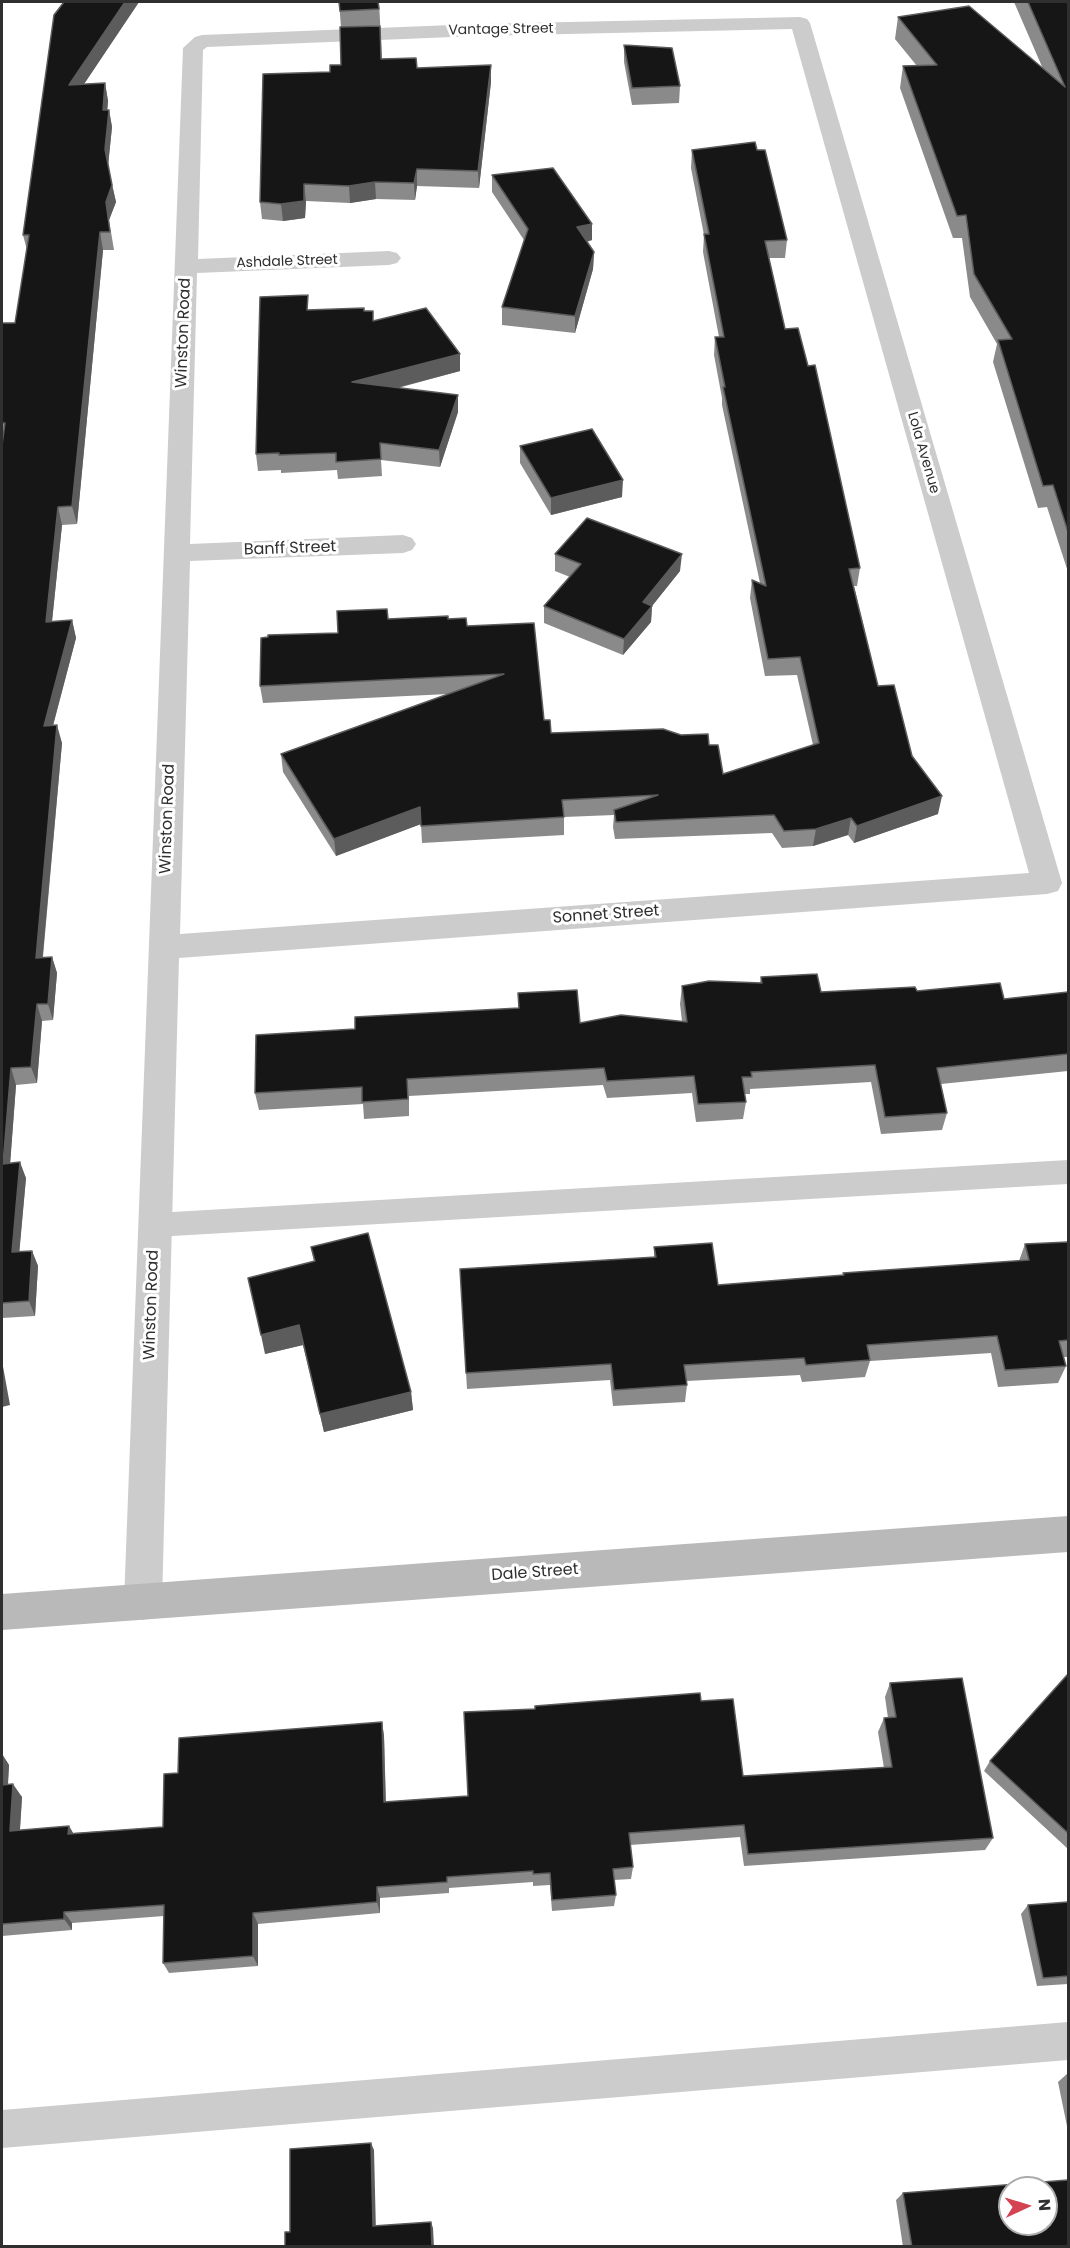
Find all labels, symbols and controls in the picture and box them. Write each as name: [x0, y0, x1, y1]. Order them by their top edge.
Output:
street label: Vantage Street: [448, 21, 554, 39]
street label: Ashdale Street: [236, 252, 338, 272]
street label: Winston Road: [172, 278, 196, 388]
street label: Lola Avenue: [903, 410, 943, 496]
street label: Banff Street: [243, 538, 337, 560]
street label: Winston Road: [156, 764, 180, 874]
street label: Sonnet Street: [552, 902, 660, 928]
street label: Winston Road: [140, 1250, 164, 1360]
street label: Dale Street: [491, 1560, 579, 1586]
north arrow: [998, 2176, 1058, 2236]
text: N: [1033, 2198, 1056, 2212]

